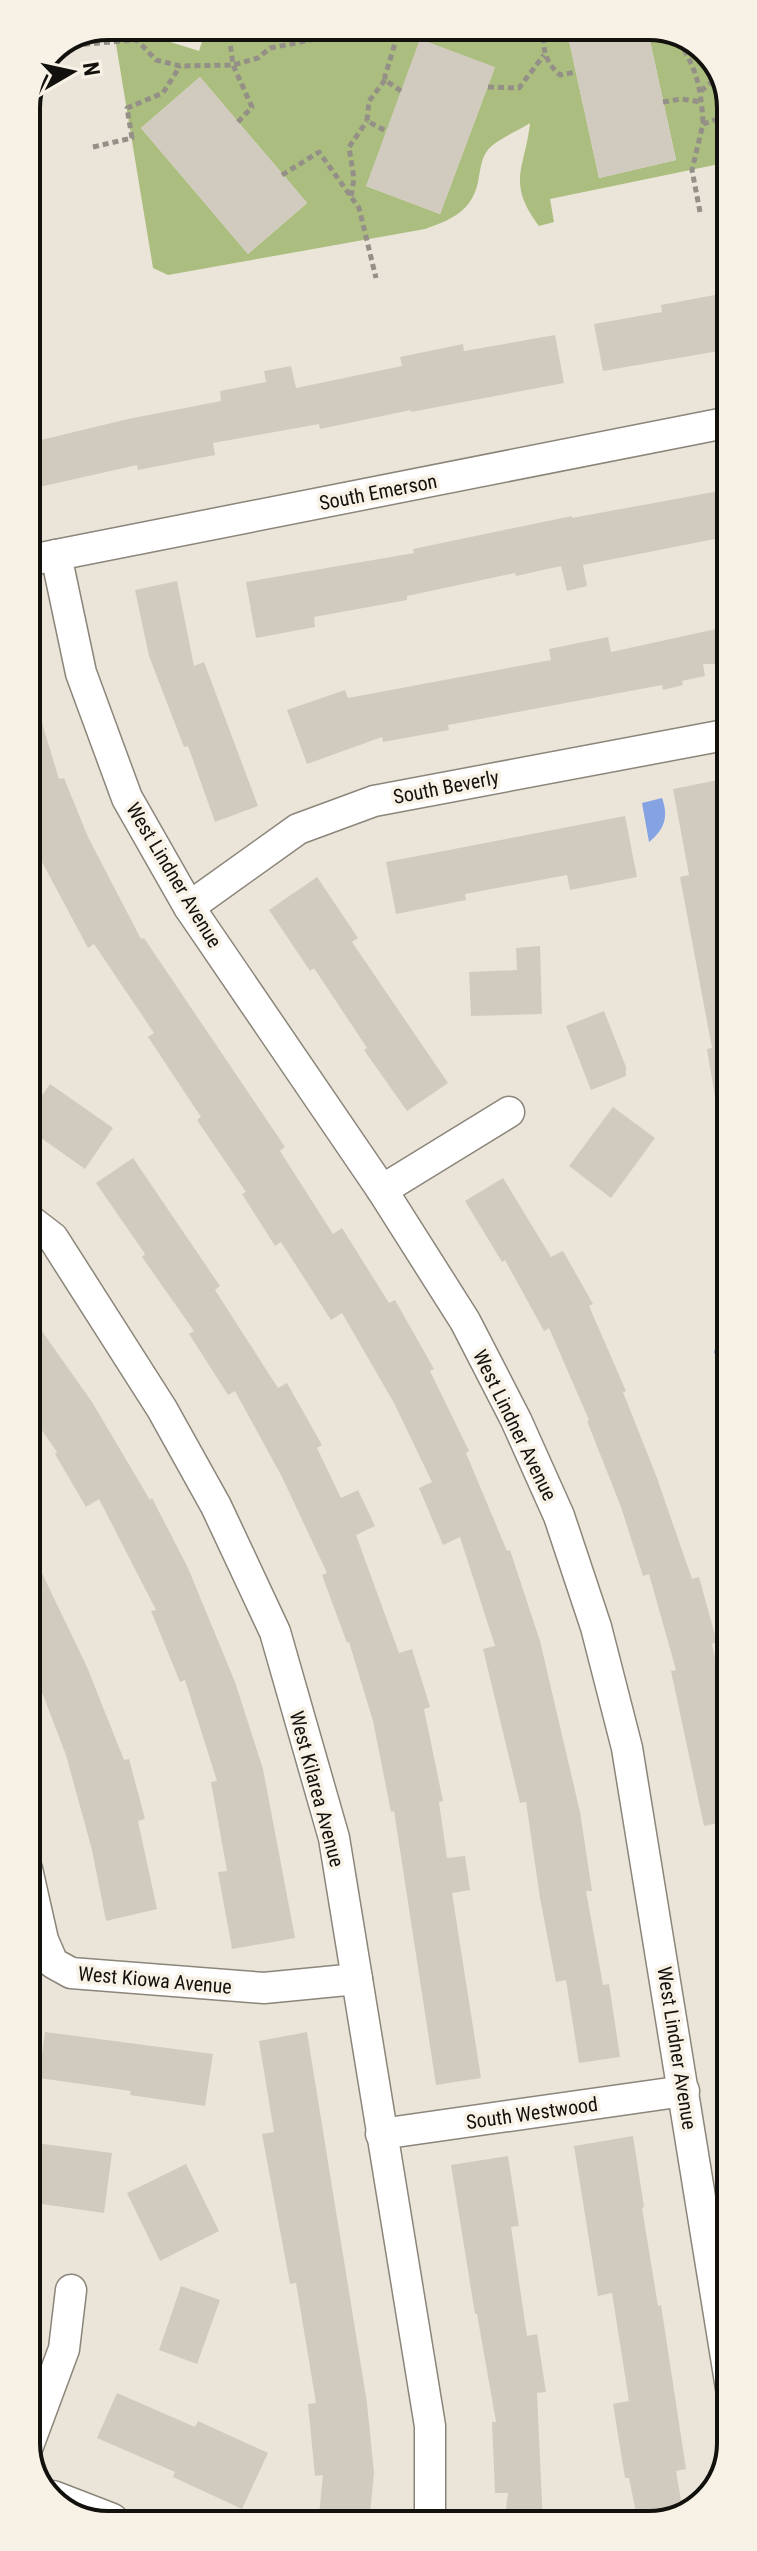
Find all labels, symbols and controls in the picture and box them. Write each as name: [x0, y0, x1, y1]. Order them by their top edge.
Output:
north arrow: [32, 32, 112, 112]
text: N: [78, 60, 105, 78]
street label: South Emerson: [317, 469, 439, 515]
street label: South Beverly: [391, 765, 501, 809]
street label: West Lindner Avenue: [121, 798, 227, 952]
street label: West Lindner Avenue: [468, 1346, 562, 1504]
street label: West Kilarea Avenue: [285, 1708, 349, 1870]
street label: West Kiowa Avenue: [77, 1961, 233, 1999]
street label: West Lindner Avenue: [652, 1965, 702, 2131]
street label: South Westwood: [465, 2092, 599, 2134]

